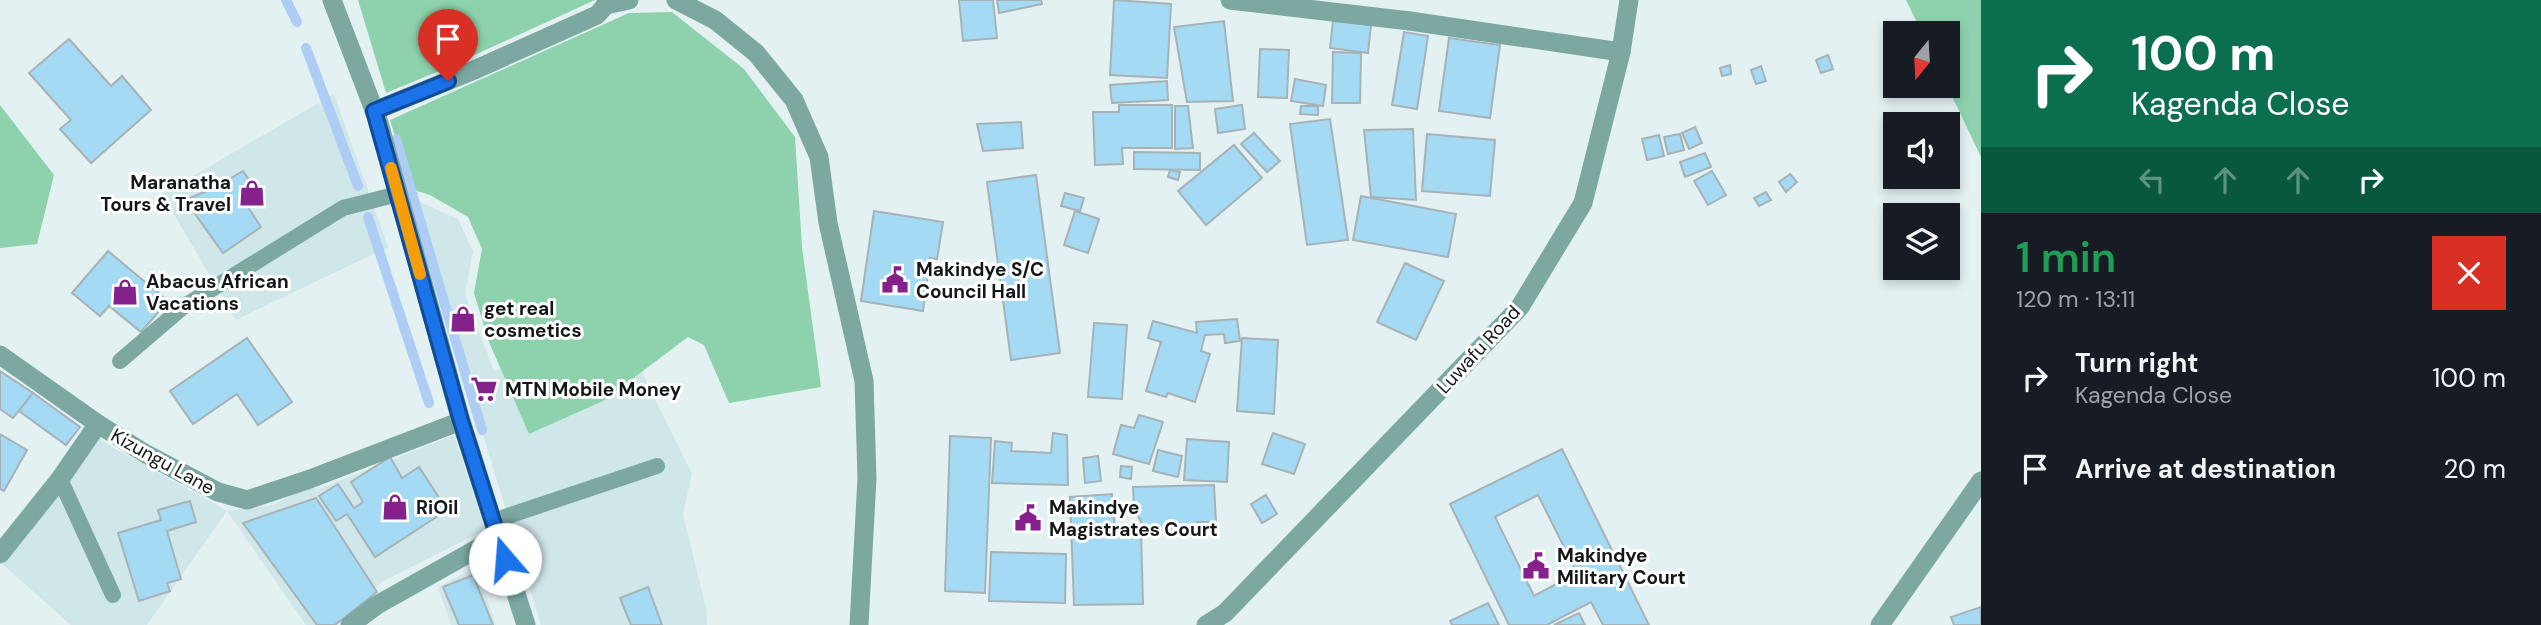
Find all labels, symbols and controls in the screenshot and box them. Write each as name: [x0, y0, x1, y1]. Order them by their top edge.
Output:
pin: [418, 9, 478, 81]
icon: arrive: [429, 20, 467, 58]
north arrow: [1883, 21, 1960, 98]
map controls: [1883, 21, 1960, 280]
text: 100 m: [2131, 21, 2275, 85]
icon: right: [2016, 28, 2107, 119]
text: Kagenda Close: [2131, 83, 2349, 125]
button: sound: [1883, 112, 1960, 189]
icon: left: [2133, 161, 2171, 199]
icon: ahead: [2206, 161, 2244, 199]
icon: ahead: [2279, 161, 2317, 199]
icon: right: [2352, 161, 2390, 199]
place label: Maranatha Tours & Travel: [101, 170, 231, 217]
shop icon: Maranatha Tours & Travel: [237, 178, 267, 208]
button: layers: [1883, 203, 1960, 280]
text: 1 min: [2016, 230, 2116, 285]
button: close: [2432, 236, 2506, 310]
place label: Makindye S/C Council Hall: [916, 257, 1044, 304]
public building icon: Makindye S/C Council Hall: [880, 265, 910, 295]
place label: Abacus African Vacations: [146, 269, 289, 316]
shop icon: Abacus African Vacations: [110, 277, 140, 307]
text: 120 m · 13:11: [2016, 284, 2135, 314]
place label: get real cosmetics: [484, 296, 582, 343]
street label: Luwafu Road: [1431, 300, 1526, 399]
shop icon: get real cosmetics: [448, 304, 478, 334]
text: Turn right: [2075, 346, 2199, 380]
icon: right: [2016, 359, 2054, 397]
text: 100 m: [2432, 361, 2506, 395]
supermarket icon: MTN Mobile Money: [469, 374, 499, 404]
place label: MTN Mobile Money: [505, 377, 682, 402]
text: Kagenda Close: [2075, 380, 2232, 410]
street label: Kizungu Lane: [107, 423, 219, 500]
icon: arrive: [2016, 450, 2054, 488]
text: Arrive at destination: [2075, 452, 2336, 486]
text: 20 m: [2443, 452, 2506, 486]
shop icon: RiOil: [380, 492, 410, 522]
place label: RiOil: [416, 495, 458, 520]
place label: Makindye Magistrates Court: [1049, 495, 1218, 542]
public building icon: Makindye Magistrates Court: [1013, 503, 1043, 533]
position arrow: [468, 522, 542, 596]
place label: Makindye Military Court: [1557, 543, 1686, 590]
public building icon: Makindye Military Court: [1521, 551, 1551, 581]

